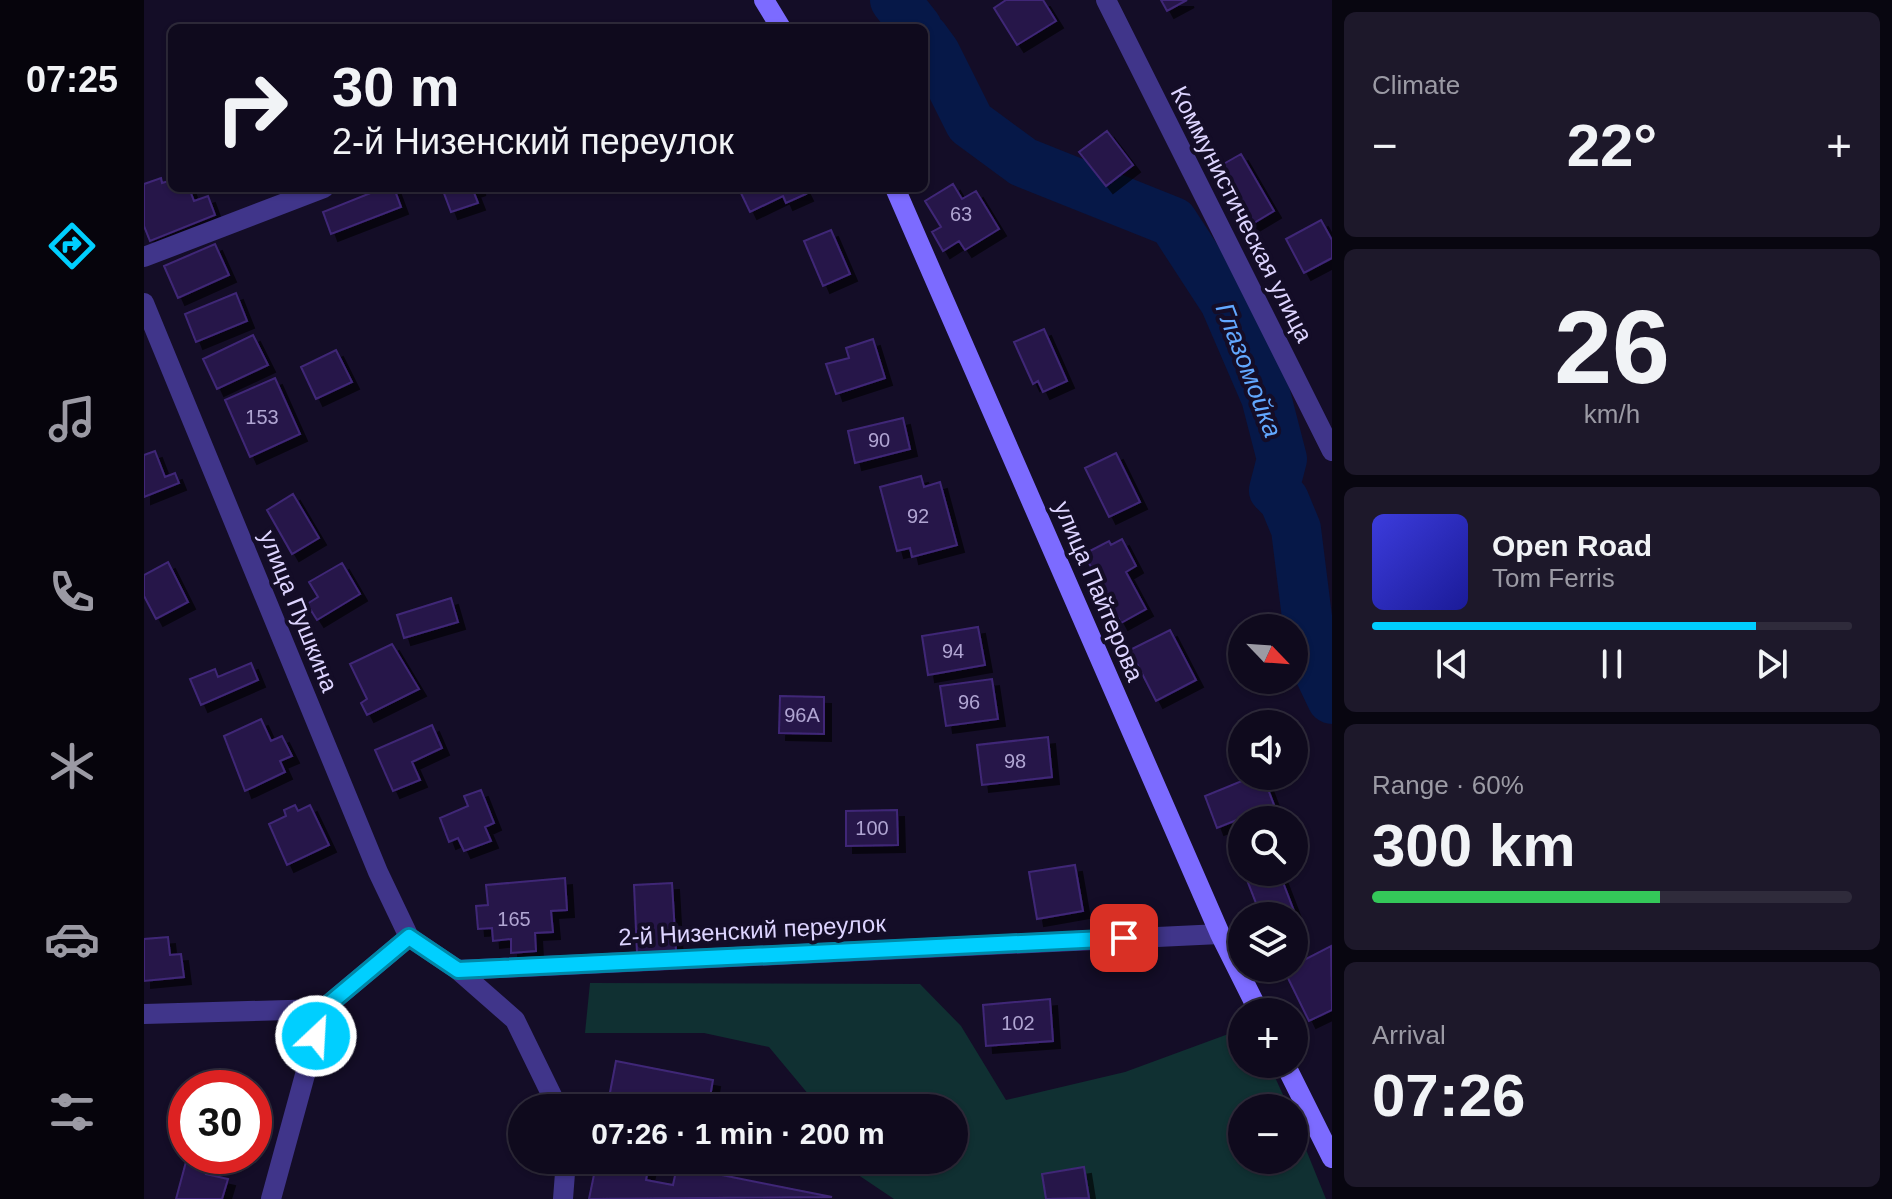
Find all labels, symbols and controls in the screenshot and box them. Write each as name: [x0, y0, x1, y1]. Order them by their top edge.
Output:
text: 30 m: [332, 55, 460, 118]
icon: right: [200, 56, 304, 160]
text: 07:25: [26, 59, 118, 100]
text: Climate: [1372, 70, 1460, 100]
street label: Коммунистическая улица: [1166, 82, 1319, 347]
text: 22°: [1567, 112, 1657, 179]
text: 2-й Низенский переулок: [332, 121, 734, 162]
text: −: [1372, 121, 1398, 170]
text: +: [1826, 121, 1852, 170]
house number: 63: [950, 203, 972, 225]
icon: directions: [44, 218, 100, 274]
text: 26: [1554, 289, 1670, 405]
water label: Глазомойка: [1210, 299, 1288, 441]
icon: music: [44, 391, 100, 447]
text: km/h: [1584, 399, 1640, 429]
house number: 153: [245, 406, 279, 428]
house number: 90: [868, 429, 890, 451]
street label: улица Пайтерова: [1049, 497, 1149, 686]
house number: 92: [907, 505, 929, 527]
street label: улица Пушкина: [254, 526, 344, 696]
text: Open Road: [1492, 529, 1652, 562]
text: Tom Ferris: [1492, 563, 1615, 593]
icon: phone: [44, 564, 100, 620]
north arrow: [1228, 614, 1308, 694]
map controls: [1228, 614, 1308, 1174]
house number: 94: [942, 640, 964, 662]
icon: previous: [1430, 642, 1474, 686]
icon: pause: [1590, 642, 1634, 686]
icon: next: [1750, 642, 1794, 686]
house number: 96: [958, 691, 980, 713]
house number: 96А: [784, 704, 820, 726]
button: sound: [1228, 710, 1308, 790]
icon: climate: [44, 738, 100, 794]
house number: 98: [1004, 750, 1026, 772]
text: Range · 60%: [1372, 770, 1524, 800]
button: search: [1228, 806, 1308, 886]
text: 300 km: [1372, 812, 1576, 879]
house number: 100: [855, 817, 889, 839]
button: layers: [1228, 902, 1308, 982]
pin: [1090, 904, 1158, 972]
house number: 165: [497, 908, 531, 930]
street label: 2-й Низенский переулок: [618, 909, 887, 950]
icon: car: [44, 911, 100, 967]
icon: arrive: [1102, 916, 1146, 960]
position arrow: [274, 994, 358, 1078]
button: +: [1228, 998, 1308, 1078]
house number: 102: [1001, 1012, 1035, 1034]
text: Arrival: [1372, 1020, 1446, 1050]
text: 07:26: [1372, 1062, 1525, 1129]
speed limit sign: 30: [168, 1070, 272, 1174]
icon: filters: [44, 1084, 100, 1140]
button: −: [1228, 1094, 1308, 1174]
text: 07:26 · 1 min · 200 m: [591, 1117, 885, 1150]

